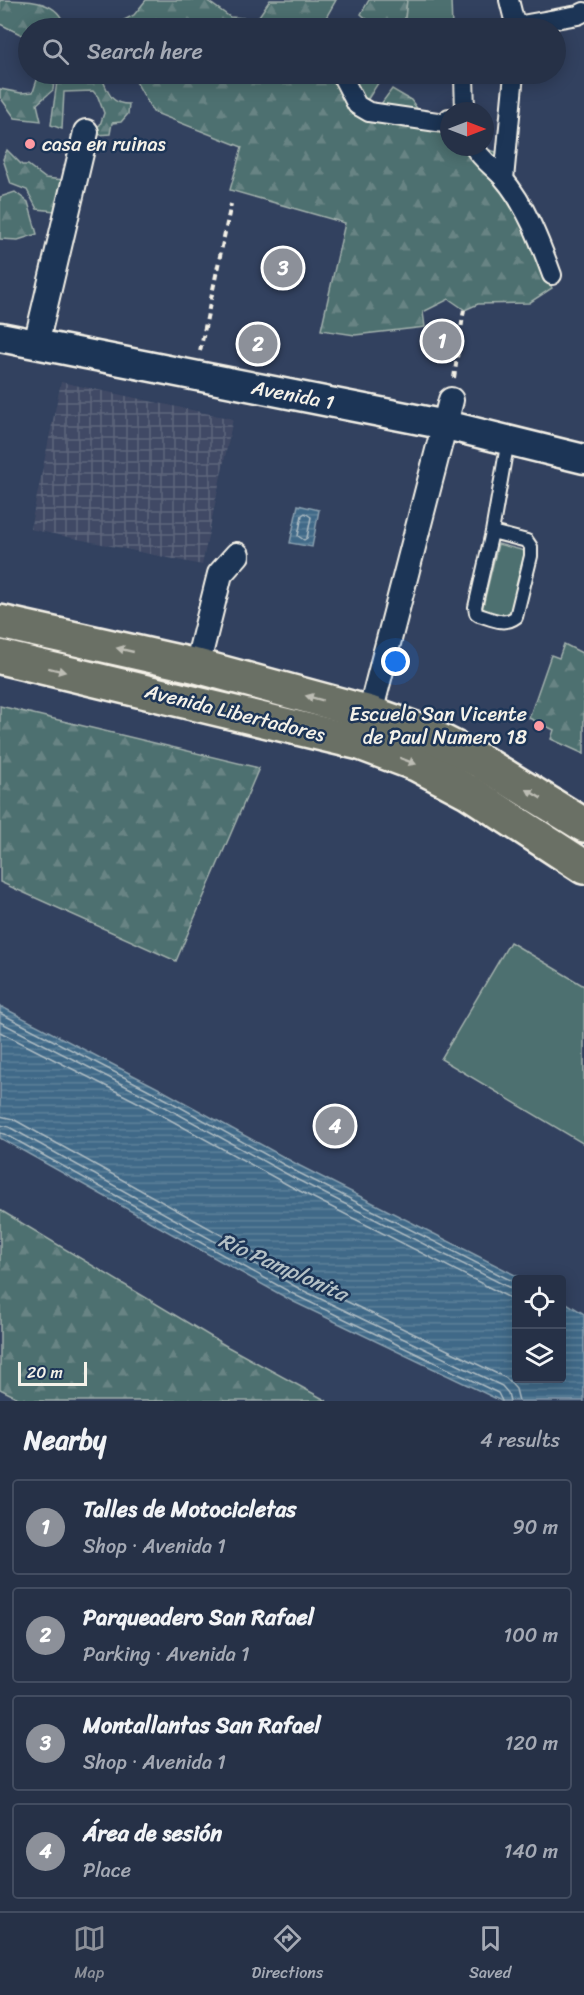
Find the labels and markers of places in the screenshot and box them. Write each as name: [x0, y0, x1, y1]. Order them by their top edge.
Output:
place label: casa en ruinas: [42, 127, 166, 162]
marker: casa en ruinas: [23, 137, 37, 151]
pin: 3: [264, 246, 302, 290]
pin: 1: [422, 318, 462, 364]
pin: 2: [238, 322, 278, 366]
place label: Escuela San Vicente de Paul Numero 18: [349, 697, 527, 755]
marker: Escuela San Vicente de Paul Numero 18: [532, 719, 546, 733]
pin: 4: [316, 1104, 354, 1148]

